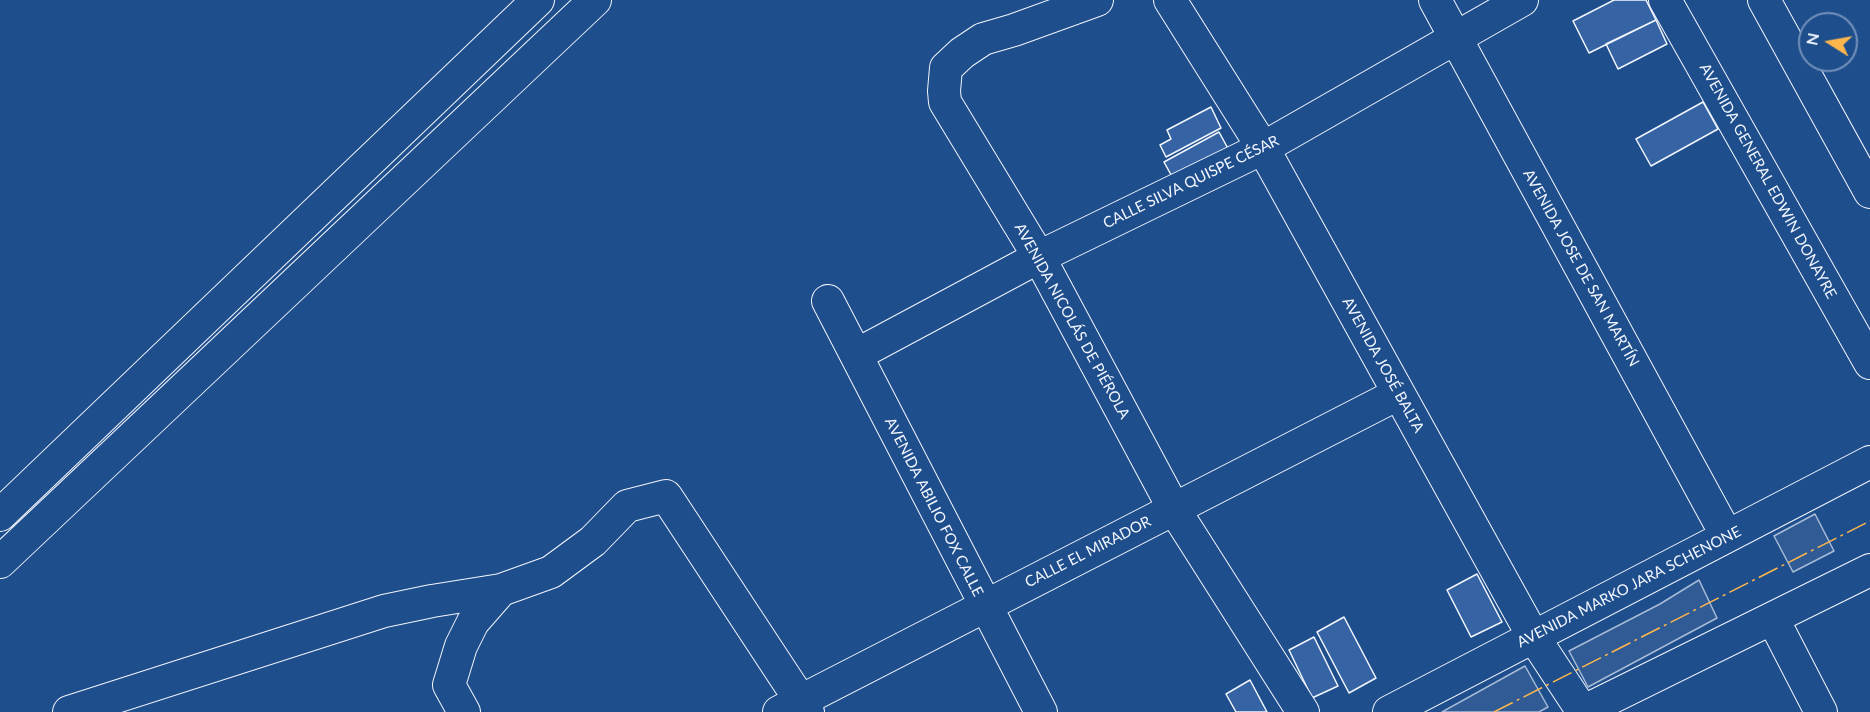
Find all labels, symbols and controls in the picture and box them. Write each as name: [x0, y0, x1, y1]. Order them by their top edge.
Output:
north arrow: [1798, 12, 1858, 72]
text: N: [1801, 31, 1822, 47]
street label: AVENIDA GENERAL EDWIN DONAYRE: [1696, 60, 1840, 302]
street label: CALLE SILVA QUISPE CÉSAR: [1100, 132, 1282, 232]
street label: AVENIDA JOSE DE SAN MARTÍN: [1519, 166, 1643, 370]
street label: AVENIDA NICOLÁS DE PIÉROLA: [1011, 220, 1133, 422]
street label: AVENIDA JOSÉ BALTA: [1338, 294, 1428, 436]
street label: AVENIDA ABILIO FOX CALLE: [881, 414, 987, 600]
street label: CALLE EL MIRADOR: [1022, 512, 1154, 592]
street label: AVENIDA MARKO JARA SCHENONE: [1514, 522, 1744, 652]

